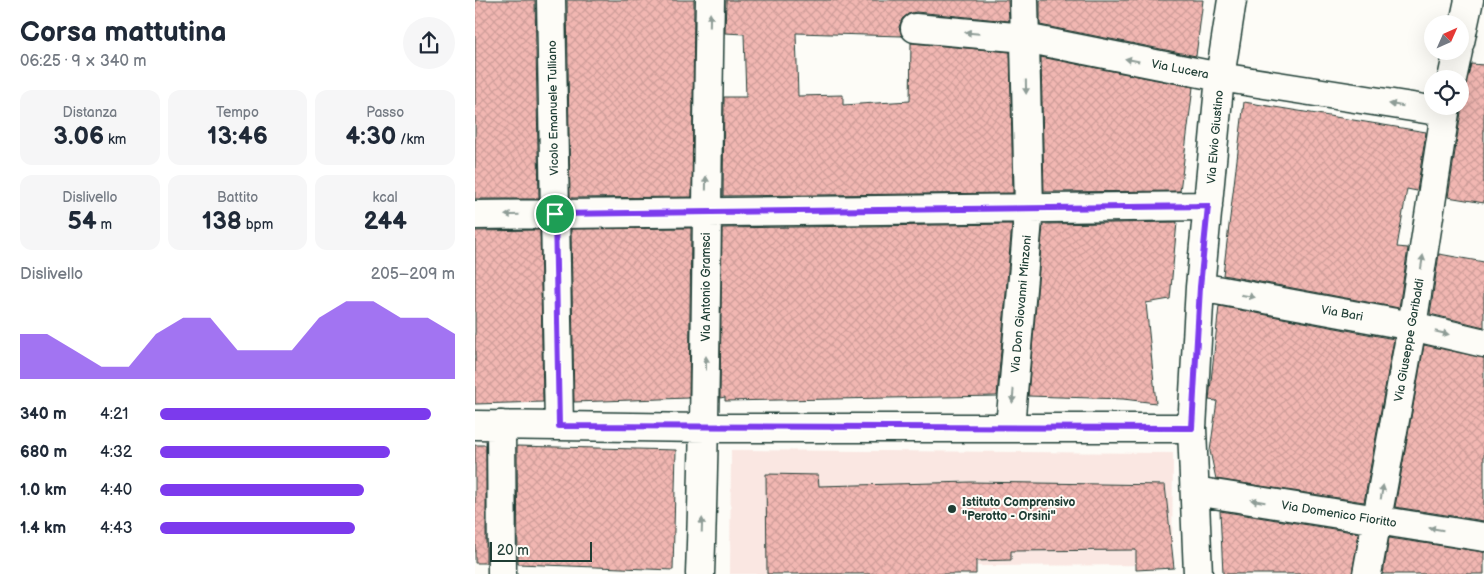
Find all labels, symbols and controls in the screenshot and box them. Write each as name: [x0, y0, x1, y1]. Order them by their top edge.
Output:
one-way arrow: [706, 12, 714, 28]
north arrow: [1424, 15, 1469, 60]
map controls: [1424, 15, 1469, 115]
text: Corsa mattutina: [20, 16, 227, 49]
button: share: [403, 17, 455, 69]
one-way arrow: [964, 29, 980, 37]
street label: Vicolo Emanuele Tulliano: [545, 40, 562, 176]
text: 06:25 · 9 × 340 m: [20, 52, 147, 71]
one-way arrow: [1124, 55, 1140, 63]
street label: Via Lucera: [1150, 57, 1210, 82]
button: locate: [1424, 70, 1469, 115]
one-way arrow: [1023, 79, 1031, 95]
street label: Via Elvio Giustino: [1204, 89, 1227, 185]
one-way arrow: [1388, 100, 1404, 108]
text: Distanza: [63, 104, 117, 121]
text: Tempo: [216, 104, 259, 121]
text: Passo: [366, 104, 404, 121]
text: 3.06: [53, 121, 104, 152]
text: 13:46: [207, 121, 268, 152]
text: 4:30: [345, 121, 396, 152]
text: km: [104, 131, 126, 148]
text: /km: [396, 131, 425, 148]
one-way arrow: [702, 175, 710, 191]
text: Dislivello: [62, 189, 117, 206]
text: Battito: [217, 189, 258, 206]
text: kcal: [373, 189, 398, 206]
pin: [534, 193, 576, 235]
icon: arrive: [541, 200, 569, 228]
text: 54: [68, 206, 97, 237]
text: 138: [202, 206, 242, 237]
text: 244: [363, 206, 407, 237]
one-way arrow: [504, 211, 520, 219]
text: m: [97, 216, 112, 233]
text: bpm: [242, 216, 273, 233]
street label: Via Antonio Gramsci: [699, 232, 714, 342]
street label: Via Don Giovanni Minzoni: [1008, 234, 1035, 374]
one-way arrow: [1418, 254, 1426, 270]
text: Dislivello: [20, 265, 83, 284]
text: 205–209 m: [371, 265, 455, 284]
street label: Via Giuseppe Garibaldi: [1391, 277, 1428, 403]
one-way arrow: [1240, 293, 1256, 301]
street label: Via Bari: [1320, 302, 1364, 325]
one-way arrow: [1434, 329, 1449, 337]
one-way arrow: [702, 355, 710, 371]
one-way arrow: [1009, 389, 1017, 405]
text: 340 m: [20, 405, 67, 424]
text: 4:21: [100, 405, 128, 424]
text: 680 m: [20, 443, 67, 462]
text: 4:32: [100, 443, 132, 462]
text: 1.0 km: [20, 481, 67, 500]
text: 4:40: [100, 481, 132, 500]
one-way arrow: [1379, 483, 1387, 499]
place label: Istituto Comprensivo "Perotto - Orsini": [962, 495, 1075, 524]
one-way arrow: [1250, 496, 1266, 504]
street label: Via Domenico Fioritto: [1280, 498, 1398, 531]
marker: Istituto Comprensivo "Perotto - Orsini": [946, 503, 958, 515]
one-way arrow: [698, 517, 706, 533]
text: 1.4 km: [20, 519, 66, 538]
text: 4:43: [100, 519, 133, 538]
one-way arrow: [1428, 525, 1444, 533]
scale bar: [490, 539, 593, 562]
text: 20 m: [497, 542, 529, 559]

